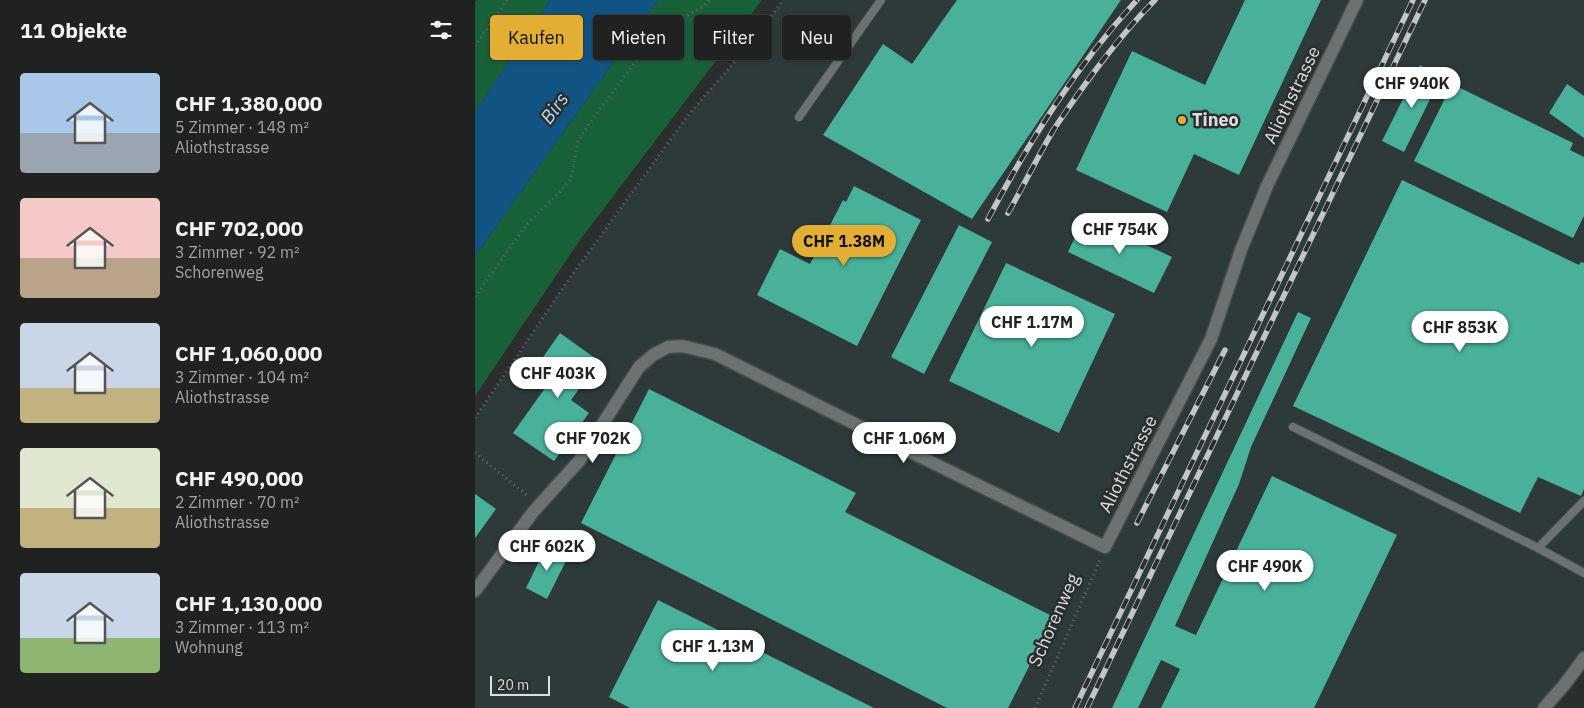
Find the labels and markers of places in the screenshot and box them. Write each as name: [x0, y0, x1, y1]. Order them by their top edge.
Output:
pin: CHF 940K: [1360, 66, 1464, 109]
place label: Tineo: [1192, 108, 1239, 131]
marker: Tineo: [1176, 114, 1188, 126]
pin: CHF 754K: [1068, 212, 1172, 255]
pin: CHF 1.38M: [787, 224, 901, 267]
pin: CHF 1.17M: [975, 306, 1089, 348]
pin: CHF 853K: [1408, 310, 1512, 353]
pin: CHF 403K: [506, 356, 610, 399]
pin: CHF 702K: [541, 422, 645, 464]
pin: CHF 1.06M: [847, 422, 961, 464]
pin: CHF 602K: [495, 530, 599, 572]
pin: CHF 490K: [1213, 550, 1317, 592]
pin: CHF 1.13M: [656, 630, 770, 672]

